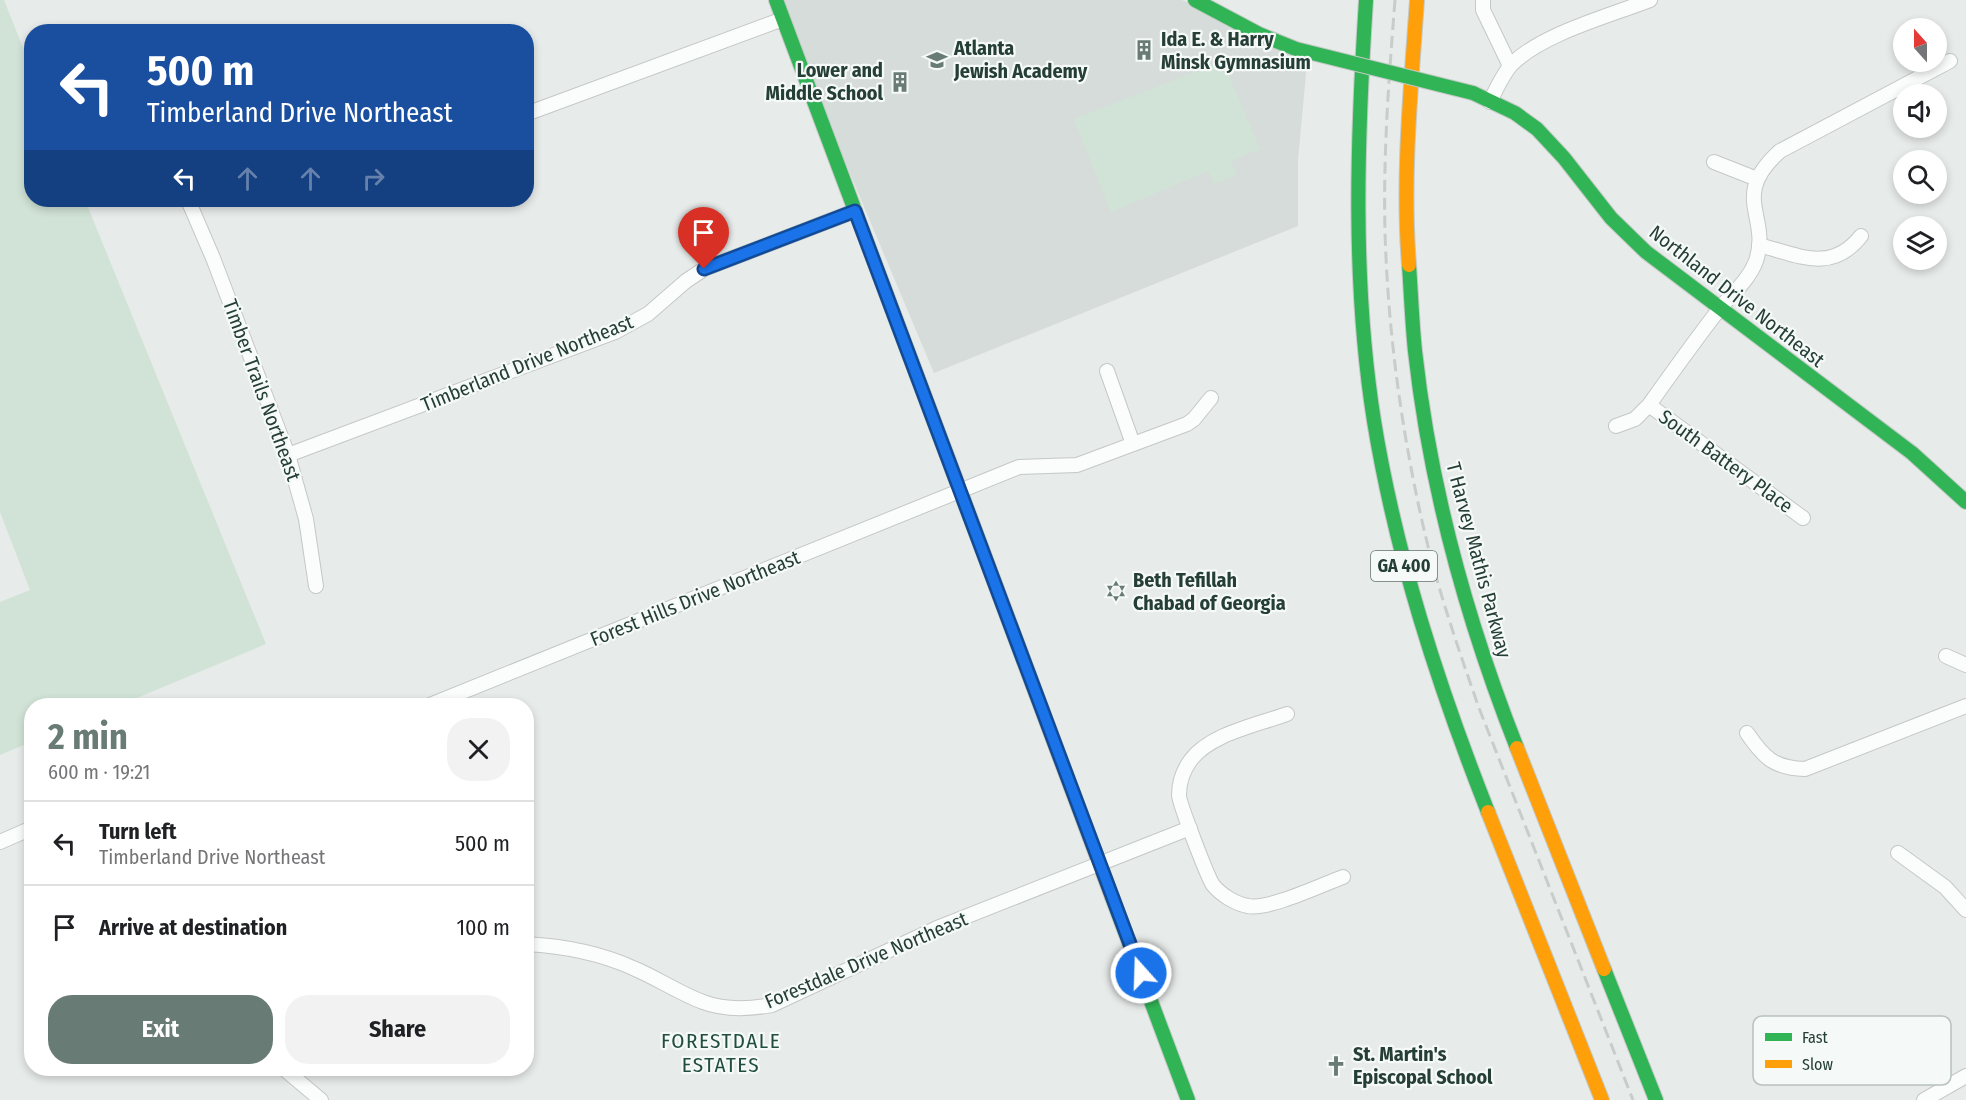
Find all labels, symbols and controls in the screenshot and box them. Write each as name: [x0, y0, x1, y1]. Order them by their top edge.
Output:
north arrow: [1893, 18, 1947, 72]
map controls: [1893, 18, 1947, 270]
place label: Ida E. & Harry Minsk Gymnasium: [1161, 27, 1311, 74]
place label: Atlanta Jewish Academy: [953, 36, 1088, 83]
building icon: Ida E. & Harry Minsk Gymnasium: [1132, 38, 1156, 62]
text: 500 m: [147, 46, 254, 96]
icon: left: [48, 48, 126, 126]
school or university icon: Atlanta Jewish Academy: [925, 48, 949, 72]
place label: Lower and Middle School: [766, 58, 884, 105]
building icon: Lower and Middle School: [888, 70, 912, 94]
button: sound: [1893, 84, 1947, 138]
text: Timberland Drive Northeast: [147, 97, 453, 129]
button: search: [1893, 150, 1947, 204]
icon: left: [168, 162, 201, 195]
icon: ahead: [231, 162, 264, 195]
icon: ahead: [294, 162, 327, 195]
icon: right: [357, 162, 390, 195]
pin: [678, 207, 729, 269]
icon: arrive: [687, 216, 720, 249]
button: layers: [1893, 216, 1947, 270]
street label: Northland Drive Northeast: [1645, 220, 1830, 372]
street label: Timber Trails Northeast: [218, 296, 306, 484]
street label: Timberland Drive Northeast: [418, 309, 637, 417]
street label: South Battery Place: [1654, 404, 1798, 518]
street label: T Harvey Mathis Parkway: [1441, 460, 1517, 660]
street label: Forest Hills Drive Northeast: [587, 545, 804, 651]
road number: GA 400: [1371, 551, 1437, 581]
place label: Beth Tefillah Chabad of Georgia: [1133, 568, 1286, 615]
synagogue icon: Beth Tefillah Chabad of Georgia: [1104, 579, 1128, 603]
text: 2 min: [48, 715, 128, 759]
button: close: [447, 718, 510, 781]
text: 600 m · 19:21: [48, 760, 150, 784]
text: Turn left: [99, 818, 177, 845]
icon: left: [48, 827, 81, 860]
text: 500 m: [455, 830, 510, 857]
text: Timberland Drive Northeast: [99, 845, 325, 869]
street label: Forestdale Drive Northeast: [761, 906, 971, 1014]
icon: arrive: [48, 911, 81, 944]
text: Arrive at destination: [99, 914, 287, 941]
text: 100 m: [456, 914, 510, 941]
position arrow: [1109, 941, 1173, 1005]
button: Exit: [48, 995, 273, 1064]
button: Share: [285, 995, 510, 1064]
legend: [1753, 1016, 1951, 1085]
district label: FORESTDALE ESTATES: [661, 1028, 781, 1078]
text: Fast: [1802, 1028, 1829, 1047]
place label: St. Martin's Episcopal School: [1353, 1042, 1493, 1089]
church icon: St. Martin's Episcopal School: [1324, 1054, 1348, 1078]
text: Slow: [1802, 1055, 1833, 1074]

